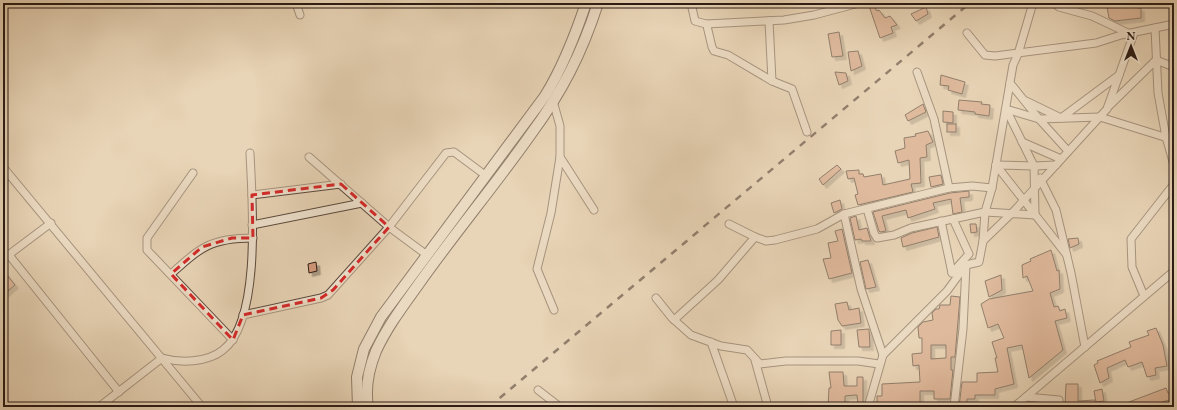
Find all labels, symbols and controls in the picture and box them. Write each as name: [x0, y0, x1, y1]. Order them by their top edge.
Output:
north arrow: [1111, 26, 1151, 66]
text: N: [1127, 29, 1136, 43]

